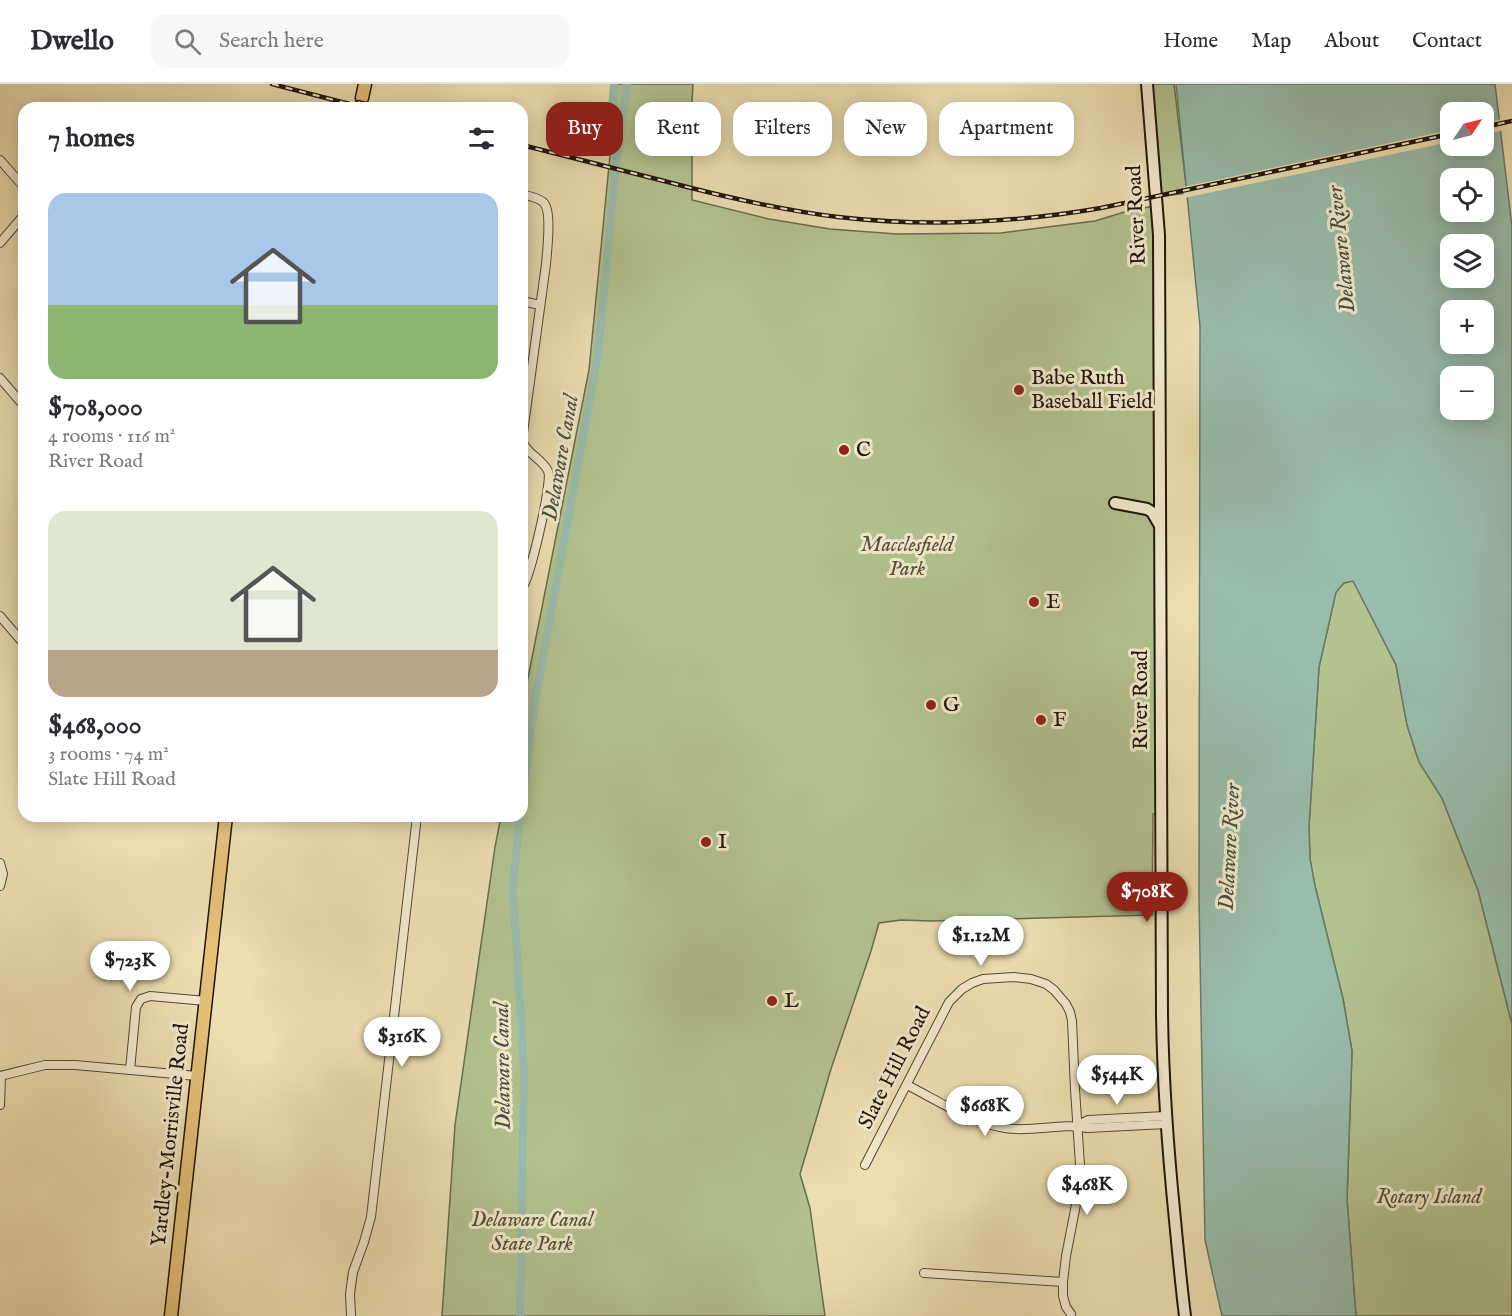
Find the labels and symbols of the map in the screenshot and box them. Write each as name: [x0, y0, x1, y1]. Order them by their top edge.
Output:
north arrow: [1440, 102, 1494, 156]
street label: River Road: [1121, 164, 1153, 266]
water label: Delaware River: [1321, 183, 1363, 314]
place label: Babe Ruth Baseball Field: [1031, 365, 1154, 416]
marker: Babe Ruth Baseball Field: [1012, 383, 1026, 397]
water label: Delaware Canal: [536, 391, 586, 523]
place label: C: [856, 437, 871, 464]
marker: C: [837, 443, 851, 457]
park label: Macclesfield Park: [861, 532, 956, 583]
place label: E: [1046, 589, 1061, 616]
marker: E: [1027, 595, 1041, 609]
street label: River Road: [1128, 649, 1155, 750]
place label: G: [943, 692, 960, 719]
marker: G: [924, 698, 938, 712]
place label: F: [1053, 707, 1066, 734]
marker: F: [1034, 713, 1048, 727]
water label: Delaware River: [1213, 781, 1247, 911]
place label: I: [718, 829, 727, 856]
marker: I: [699, 835, 713, 849]
pin: $708K: [1105, 872, 1189, 923]
pin: $1.12M: [932, 916, 1030, 967]
pin: $723K: [88, 941, 172, 992]
place label: L: [784, 988, 799, 1015]
marker: L: [765, 994, 779, 1008]
water label: Delaware Canal: [488, 1000, 518, 1130]
street label: Slate Hill Road: [853, 1001, 938, 1134]
pin: $316K: [360, 1017, 444, 1068]
street label: Yardley-Morrisville Road: [146, 1021, 196, 1248]
pin: $544K: [1075, 1055, 1159, 1106]
pin: $668K: [943, 1086, 1027, 1137]
pin: $468K: [1045, 1165, 1129, 1216]
park label: Rotary Island: [1377, 1184, 1484, 1211]
park label: Delaware Canal State Park: [471, 1207, 595, 1258]

